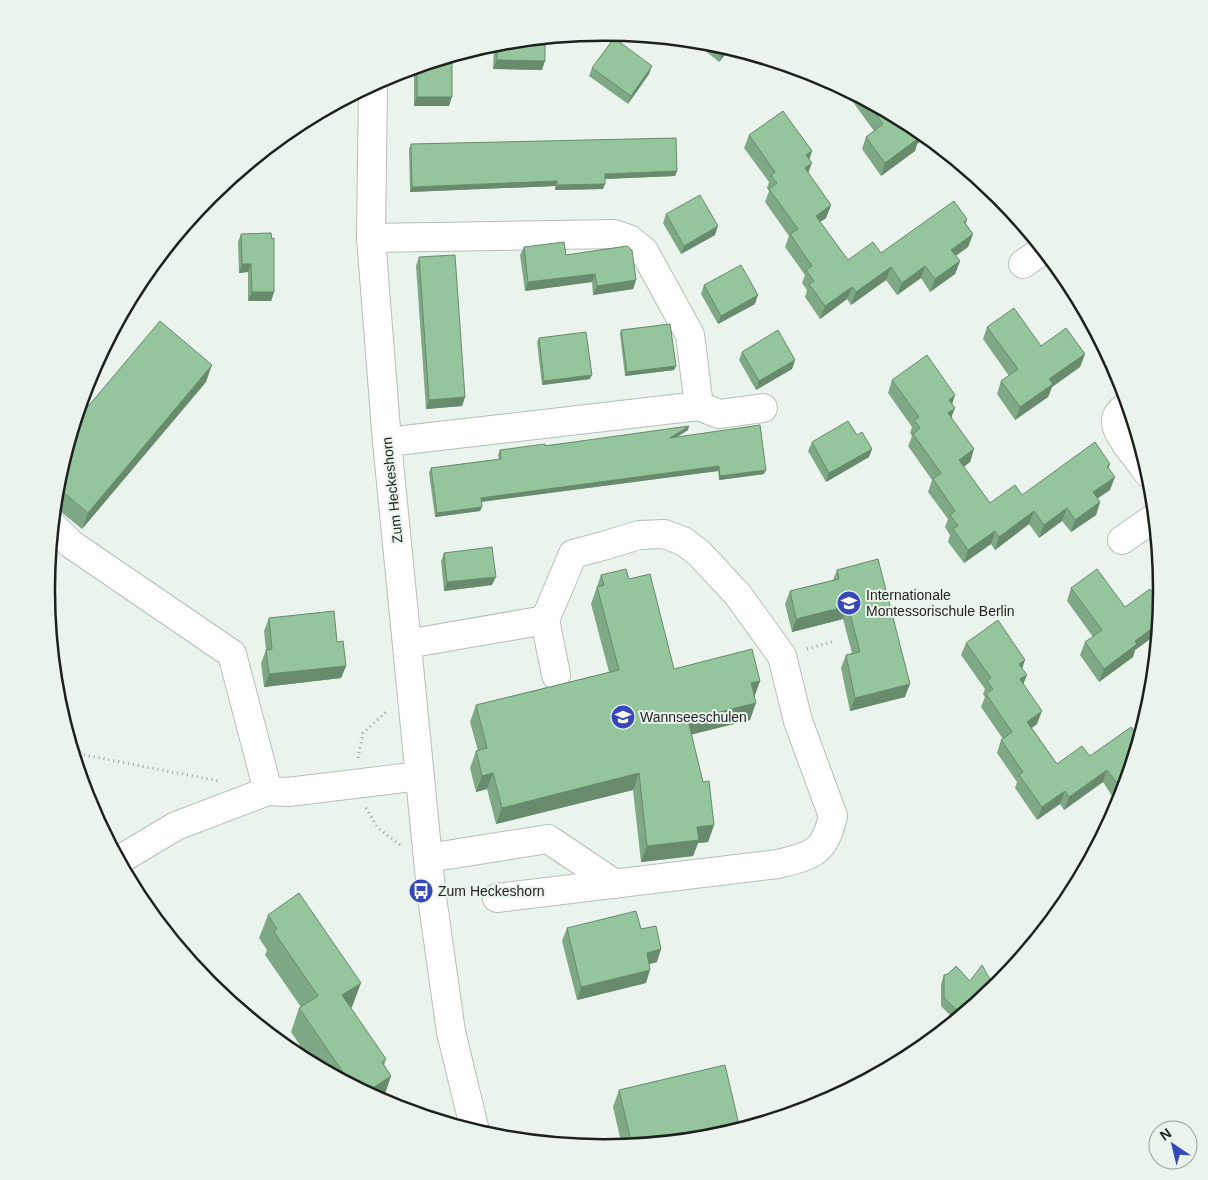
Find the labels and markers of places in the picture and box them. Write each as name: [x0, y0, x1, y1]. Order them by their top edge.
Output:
place label: Internationale Montessorischule Berlin: [866, 587, 1015, 619]
school or university icon: Internationale Montessorischule Berlin: [836, 590, 862, 616]
school or university icon: Wannseeschulen: [610, 704, 636, 730]
place label: Wannseeschulen: [640, 709, 747, 725]
bus stop icon: Zum Heckeshorn: [408, 878, 434, 904]
place label: Zum Heckeshorn: [438, 883, 545, 899]

